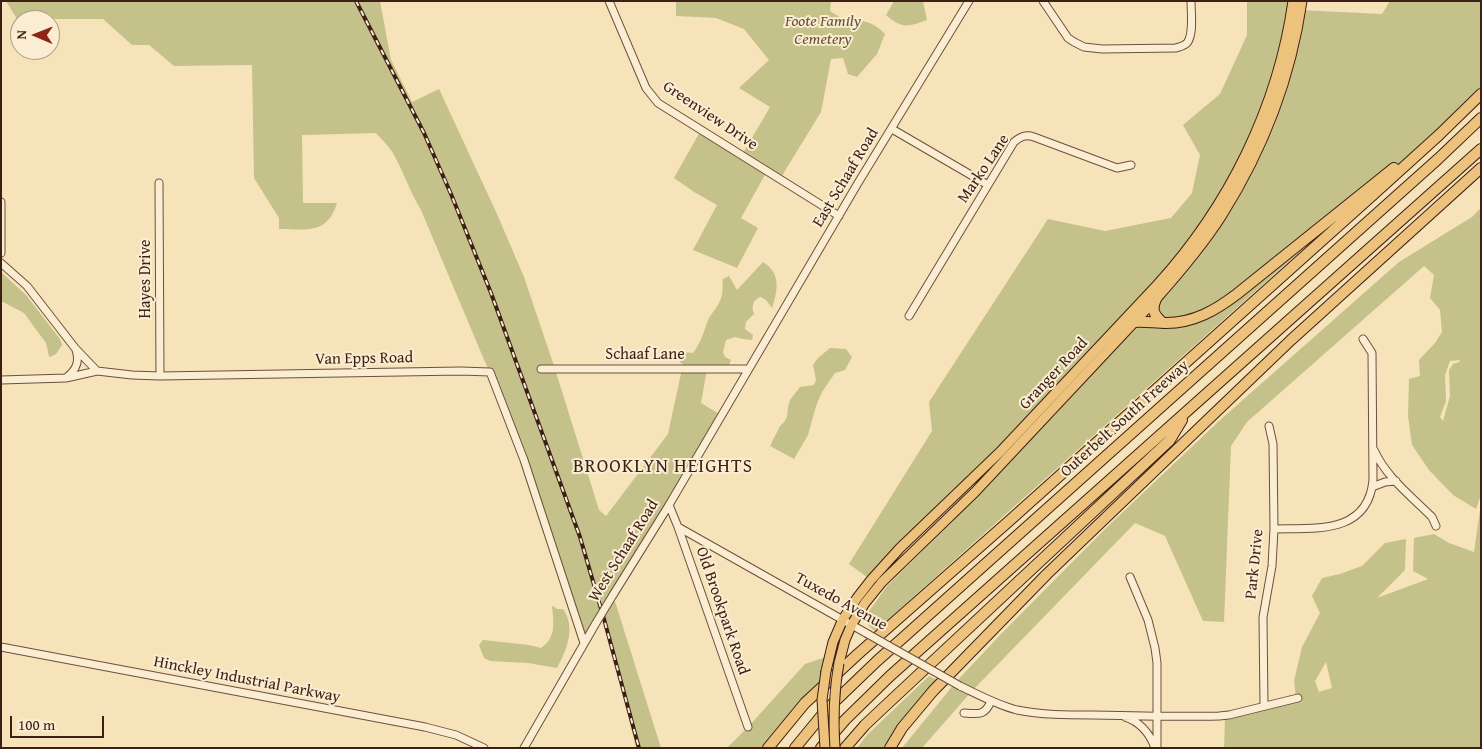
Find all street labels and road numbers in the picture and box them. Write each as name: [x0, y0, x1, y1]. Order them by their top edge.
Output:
street label: Greenview Drive: [659, 77, 761, 155]
street label: East Schaaf Road: [809, 125, 883, 231]
street label: Marko Lane: [954, 131, 1014, 207]
street label: Hayes Drive: [136, 239, 156, 319]
street label: Granger Road: [1016, 334, 1092, 414]
street label: Schaaf Lane: [605, 345, 685, 365]
street label: Van Epps Road: [315, 349, 413, 369]
street label: Outerbelt South Freeway: [1057, 356, 1193, 482]
street label: West Schaaf Road: [585, 496, 663, 606]
street label: Park Drive: [1242, 528, 1268, 600]
street label: Old Brookpark Road: [691, 544, 753, 678]
street label: Tuxedo Avenue: [792, 569, 890, 635]
street label: Hinckley Industrial Parkway: [152, 652, 342, 708]

